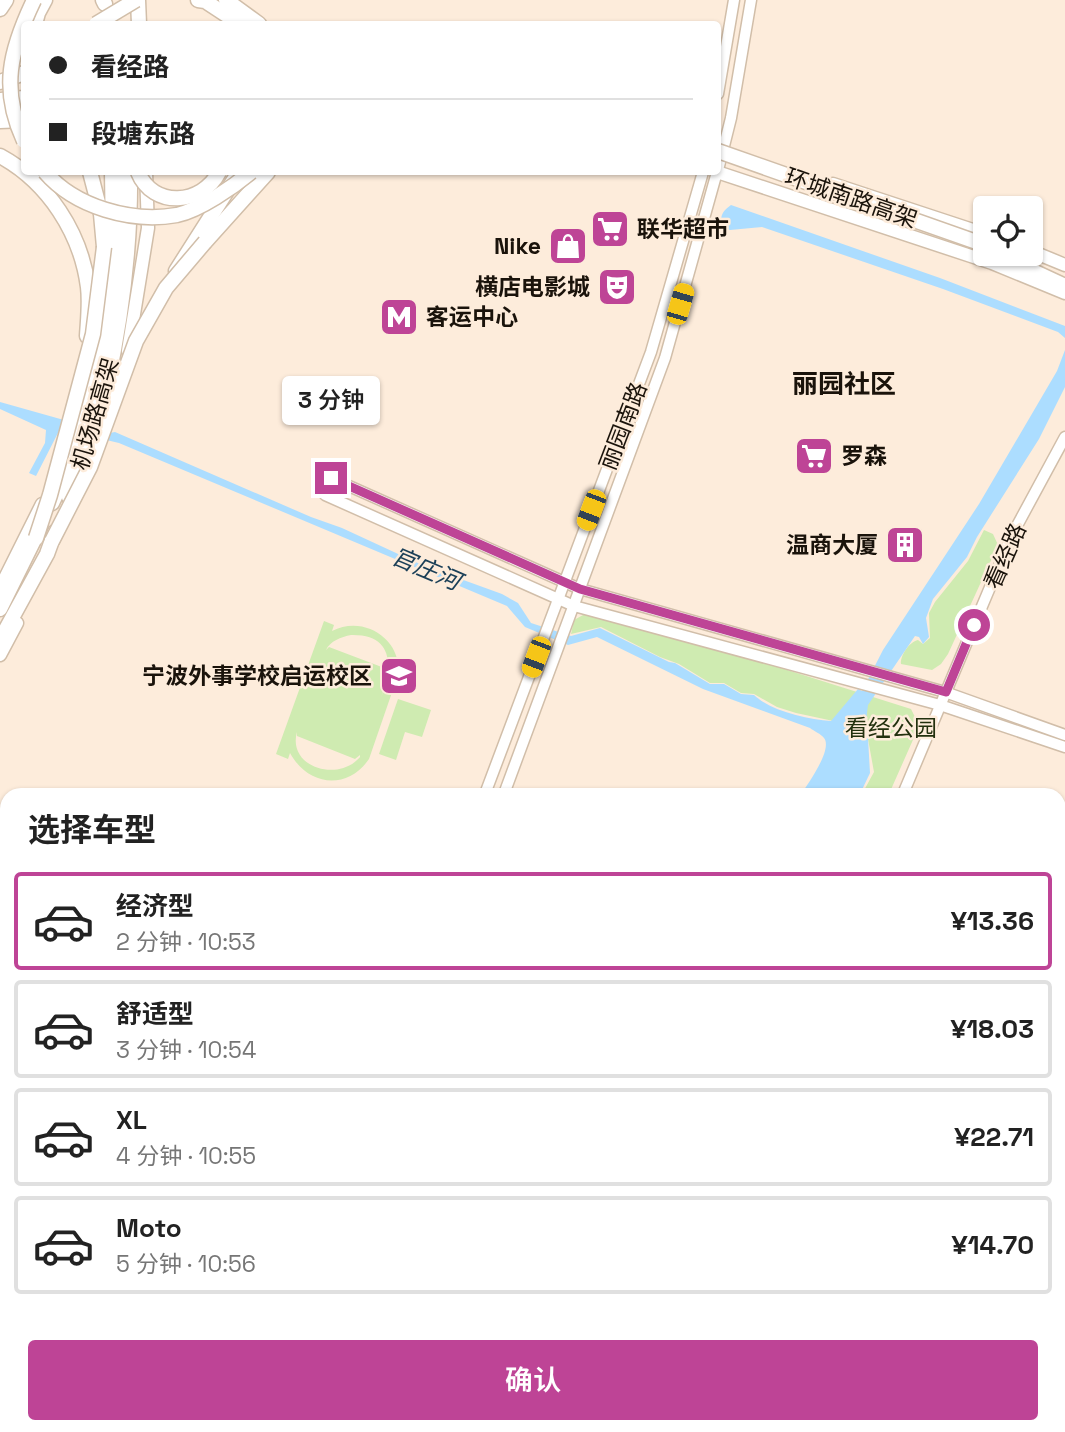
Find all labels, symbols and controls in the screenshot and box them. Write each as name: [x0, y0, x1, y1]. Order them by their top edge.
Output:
text: 看经路: [91, 50, 169, 84]
text: 段塘东路: [91, 117, 195, 151]
street label: 环城南路高架: [781, 161, 921, 235]
map controls: [973, 196, 1043, 266]
button: locate: [973, 196, 1043, 266]
supermarket icon: 联华超市: [589, 208, 631, 250]
place label: 联华超市: [637, 214, 729, 244]
shop icon: Nike: [547, 225, 589, 267]
place label: Nike: [494, 231, 541, 261]
theatre icon: 横店电影城: [596, 266, 638, 308]
place label: 横店电影城: [475, 272, 590, 302]
car: [665, 281, 696, 327]
metro station icon: 客运中心: [378, 296, 420, 338]
place label: 客运中心: [426, 302, 518, 332]
street label: 机场路高架: [65, 355, 125, 473]
district label: 丽园社区: [792, 367, 896, 401]
callout: 3 分钟: [282, 377, 380, 426]
street label: 丽园南路: [593, 378, 653, 474]
text: 3 分钟: [298, 385, 364, 415]
supermarket icon: 罗森: [793, 435, 835, 477]
place label: 罗森: [841, 441, 887, 471]
route end: [315, 462, 347, 494]
car: [574, 487, 609, 533]
street label: 看经路: [977, 518, 1033, 594]
building icon: 温商大厦: [884, 524, 926, 566]
place label: 温商大厦: [786, 530, 878, 560]
water label: 官庄河: [387, 540, 469, 598]
route start: [958, 609, 990, 641]
car: [519, 634, 554, 680]
school or university icon: 宁波外事学校启运校区: [378, 655, 420, 697]
place label: 宁波外事学校启运校区: [142, 661, 372, 691]
park label: 看经公园: [845, 713, 937, 743]
text: 选择车型: [28, 810, 156, 850]
text: 经济型: [116, 889, 194, 923]
icon: car: [32, 890, 95, 953]
text: ¥13.36: [951, 904, 1034, 938]
text: 2 分钟 · 10:53: [116, 927, 256, 957]
text: 舒适型: [116, 997, 194, 1031]
icon: car: [32, 998, 95, 1061]
text: ¥18.03: [950, 1012, 1034, 1046]
text: 3 分钟 · 10:54: [116, 1035, 256, 1065]
text: XL: [116, 1103, 147, 1137]
icon: car: [32, 1106, 95, 1169]
text: ¥22.71: [954, 1120, 1034, 1154]
text: 4 分钟 · 10:55: [116, 1141, 256, 1171]
text: Moto: [116, 1211, 182, 1245]
icon: car: [32, 1214, 95, 1277]
text: ¥14.70: [952, 1228, 1034, 1262]
text: 5 分钟 · 10:56: [116, 1249, 256, 1279]
button: 确认: [28, 1340, 1038, 1420]

